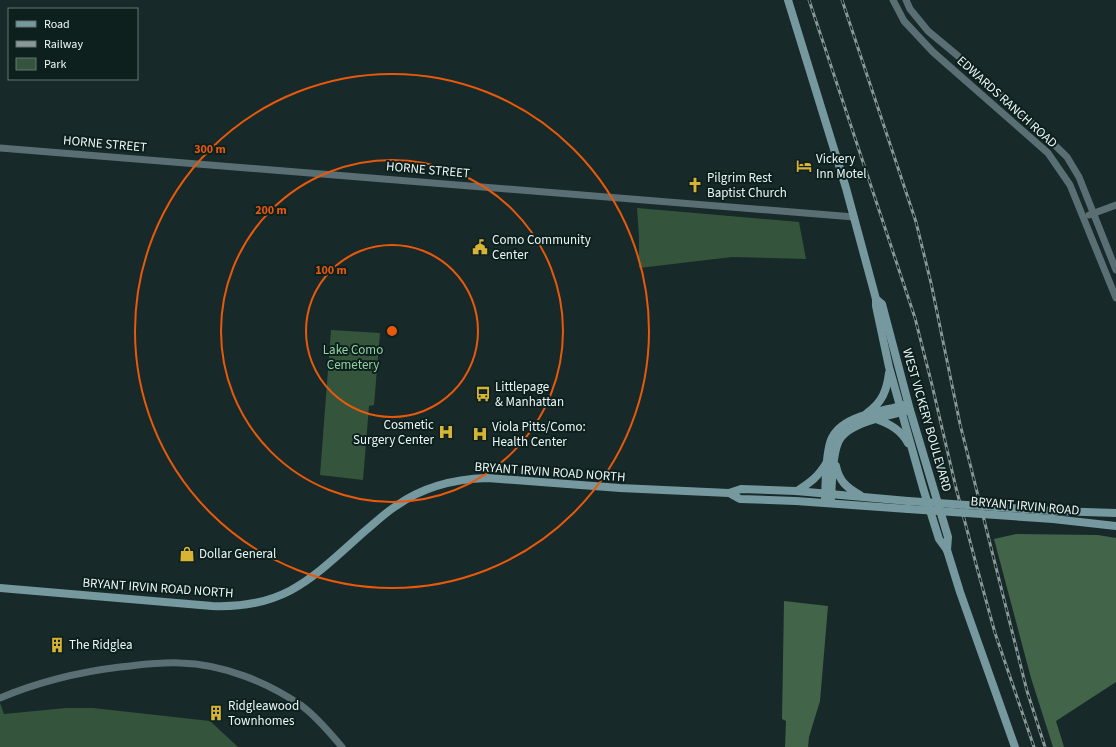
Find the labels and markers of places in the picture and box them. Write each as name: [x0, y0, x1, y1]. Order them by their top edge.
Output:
place label: Vickery Inn Motel: [816, 150, 867, 183]
hotel icon: Vickery Inn Motel: [795, 157, 813, 175]
place label: Pilgrim Rest Baptist Church: [707, 169, 787, 202]
church icon: Pilgrim Rest Baptist Church: [686, 176, 704, 194]
place label: Como Community Center: [492, 231, 591, 264]
public building icon: Como Community Center: [471, 238, 489, 256]
centre of rings: [385, 324, 399, 338]
place label: Littlepage & Manhattan: [495, 378, 564, 411]
bus stop icon: Littlepage & Manhattan: [474, 385, 492, 403]
place label: Cosmetic Surgery Center: [353, 416, 434, 449]
place label: Viola Pitts/Como: Health Center: [492, 418, 586, 451]
hospital icon: Cosmetic Surgery Center: [437, 423, 455, 441]
hospital icon: Viola Pitts/Como: Health Center: [471, 425, 489, 443]
shop icon: Dollar General: [178, 545, 196, 563]
place label: Dollar General: [199, 545, 276, 563]
building icon: The Ridglea: [48, 636, 66, 654]
place label: The Ridglea: [69, 636, 133, 654]
place label: Ridgleawood Townhomes: [228, 697, 299, 730]
building icon: Ridgleawood Townhomes: [207, 704, 225, 722]

